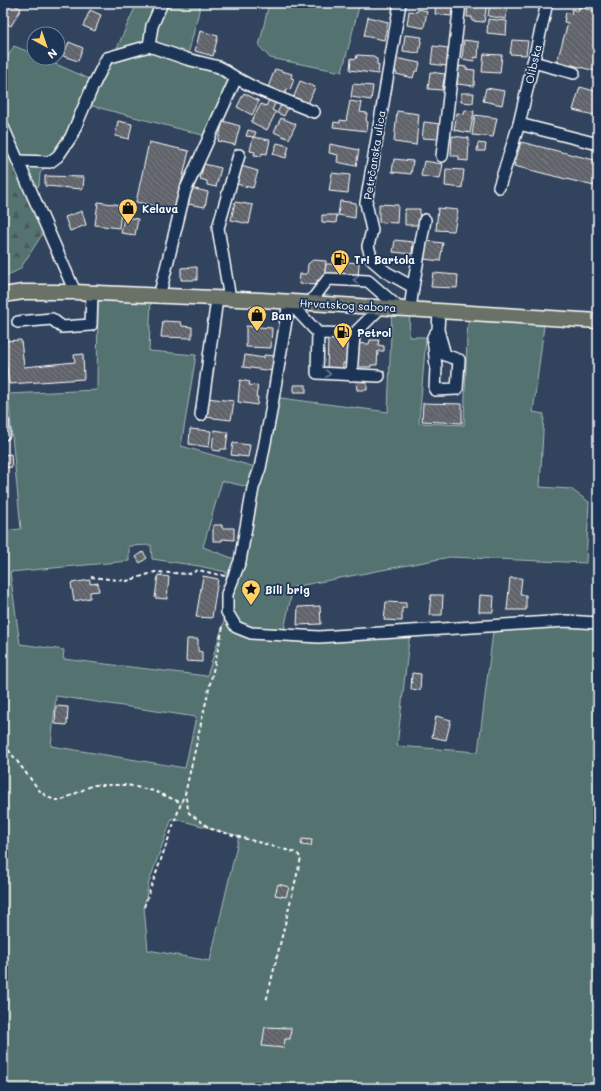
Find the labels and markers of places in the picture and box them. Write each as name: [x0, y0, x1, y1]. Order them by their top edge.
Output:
shop icon: Kelava: [117, 197, 139, 225]
place label: Kelava: [142, 201, 178, 216]
fuel station icon: Tri Bartola: [329, 248, 351, 276]
place label: Tri Bartola: [354, 252, 415, 267]
shop icon: Ban: [246, 304, 268, 332]
place label: Ban: [271, 308, 291, 323]
fuel station icon: Petrol: [332, 321, 354, 349]
place label: Petrol: [357, 325, 391, 340]
place icon: Bili brig: [240, 578, 262, 606]
place label: Bili brig: [265, 582, 310, 597]

